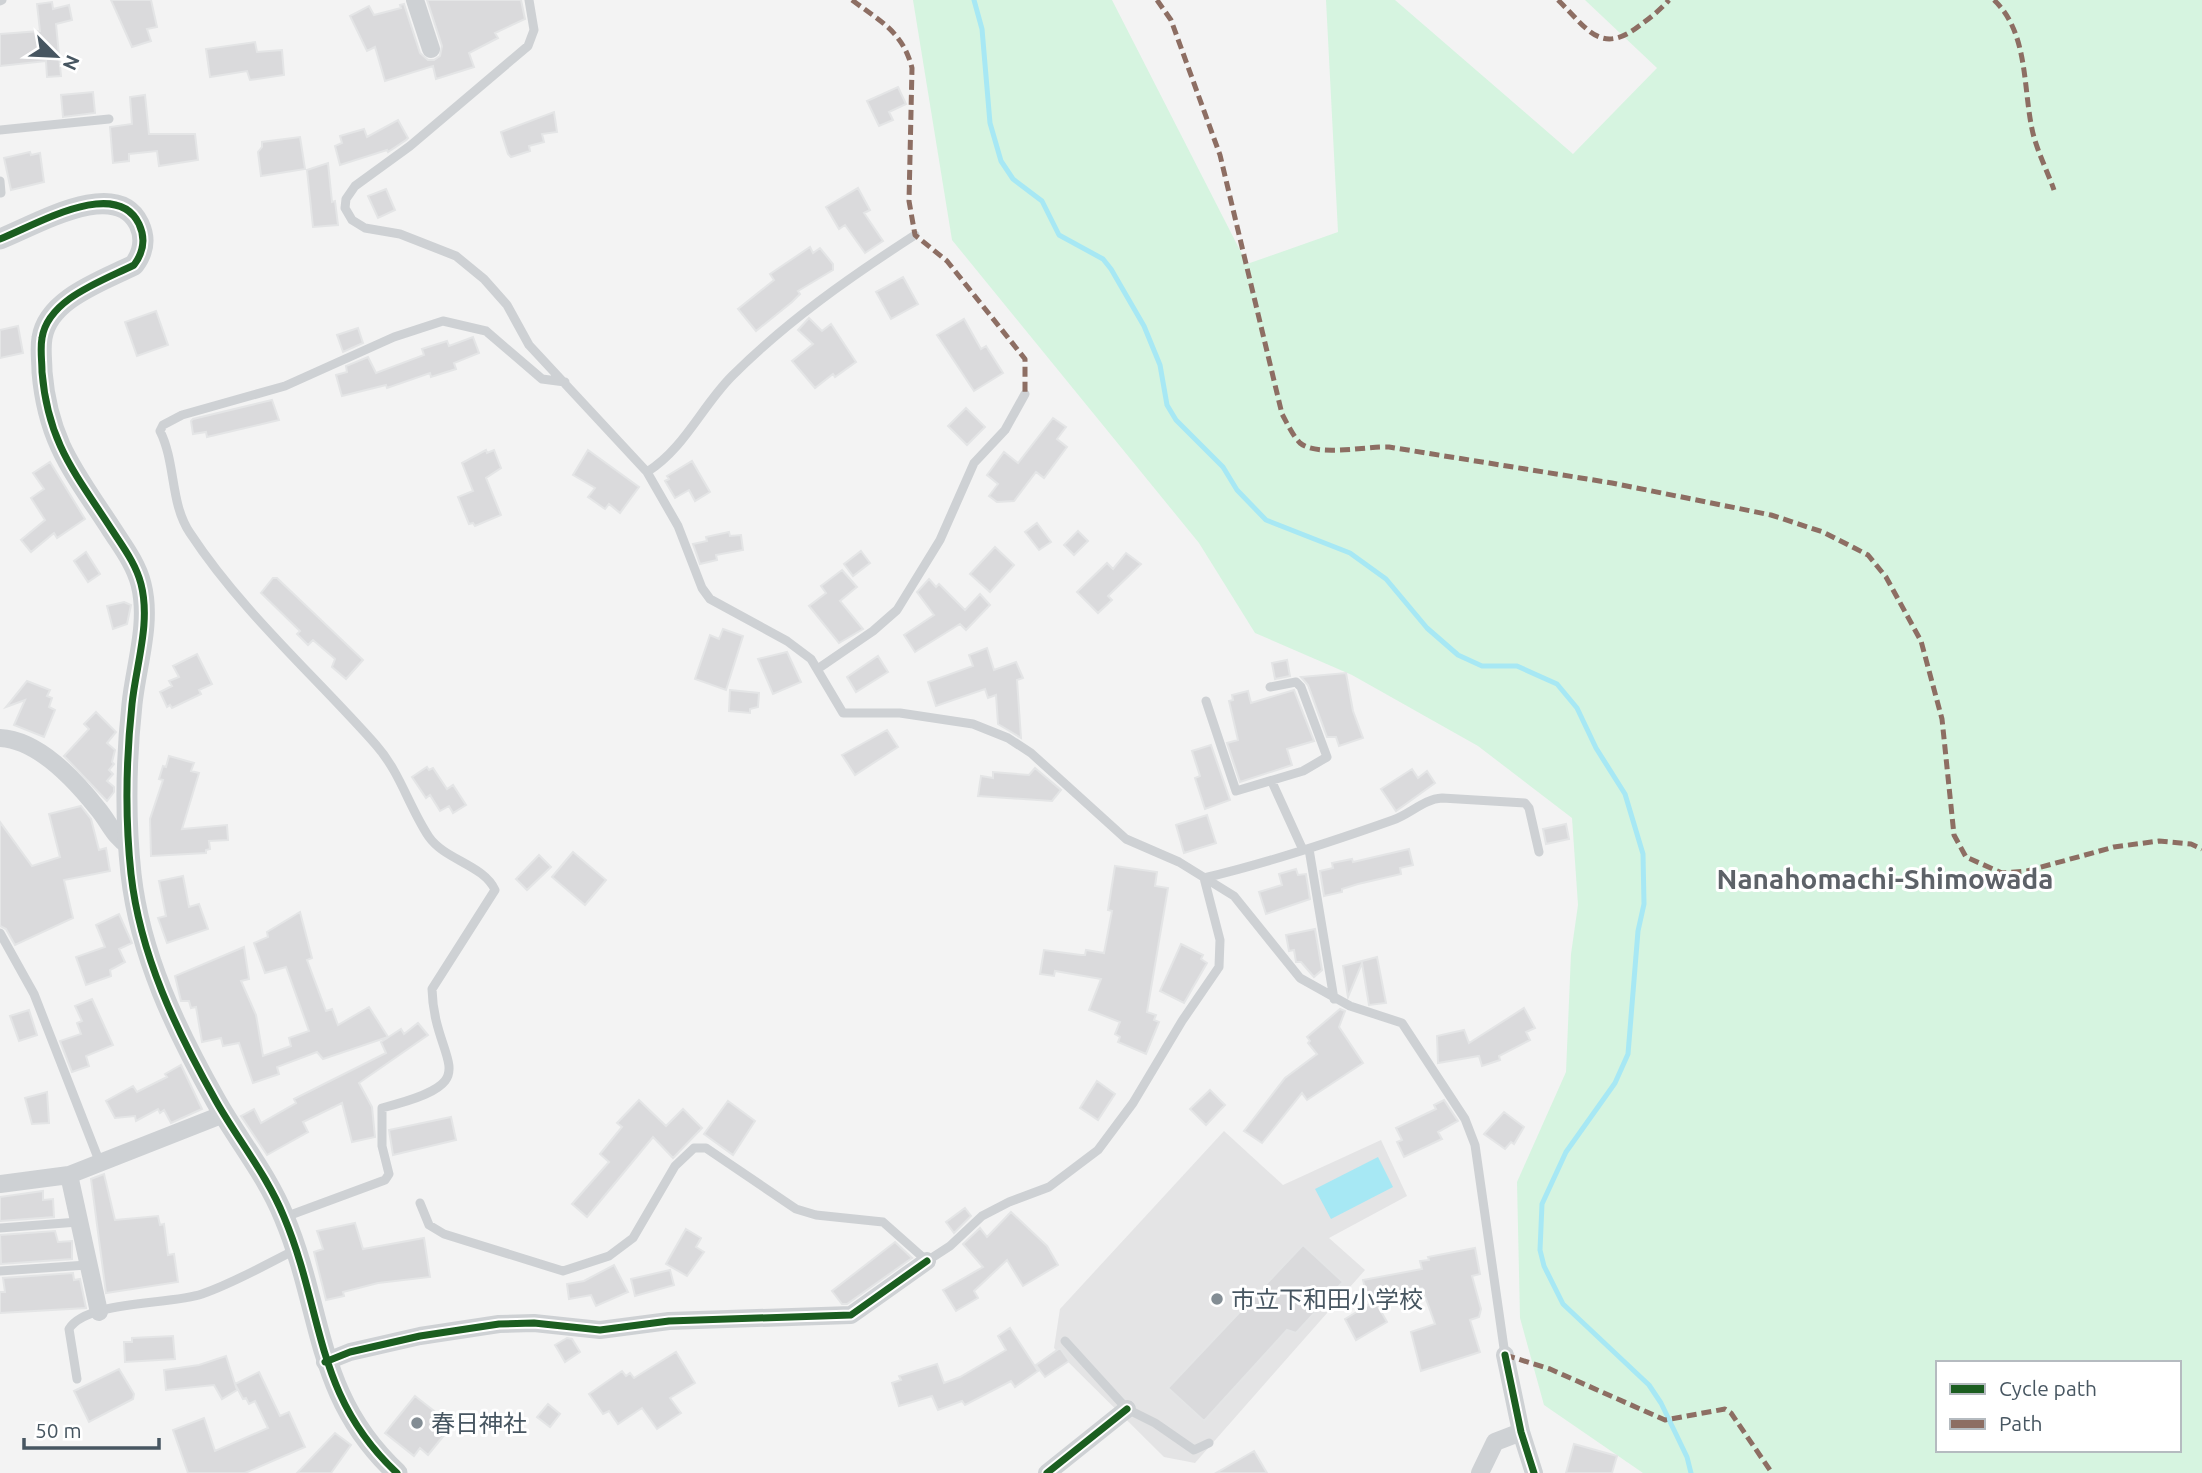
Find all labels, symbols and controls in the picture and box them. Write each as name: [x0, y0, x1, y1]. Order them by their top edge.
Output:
north arrow: [21, 21, 91, 91]
text: N: [59, 52, 84, 74]
district label: Nanahomachi-Shimowada: [1717, 863, 2053, 894]
place label: 市立下和田小学校: [1231, 1286, 1423, 1313]
marker: 市立下和田小学校: [1209, 1291, 1225, 1307]
legend: [1936, 1361, 2181, 1452]
text: Cycle path: [1999, 1376, 2097, 1400]
scale bar: [24, 1406, 159, 1450]
place label: 春日神社: [431, 1410, 527, 1437]
text: Path: [1999, 1411, 2042, 1435]
marker: 春日神社: [409, 1415, 425, 1431]
text: 50 m: [35, 1418, 82, 1442]

